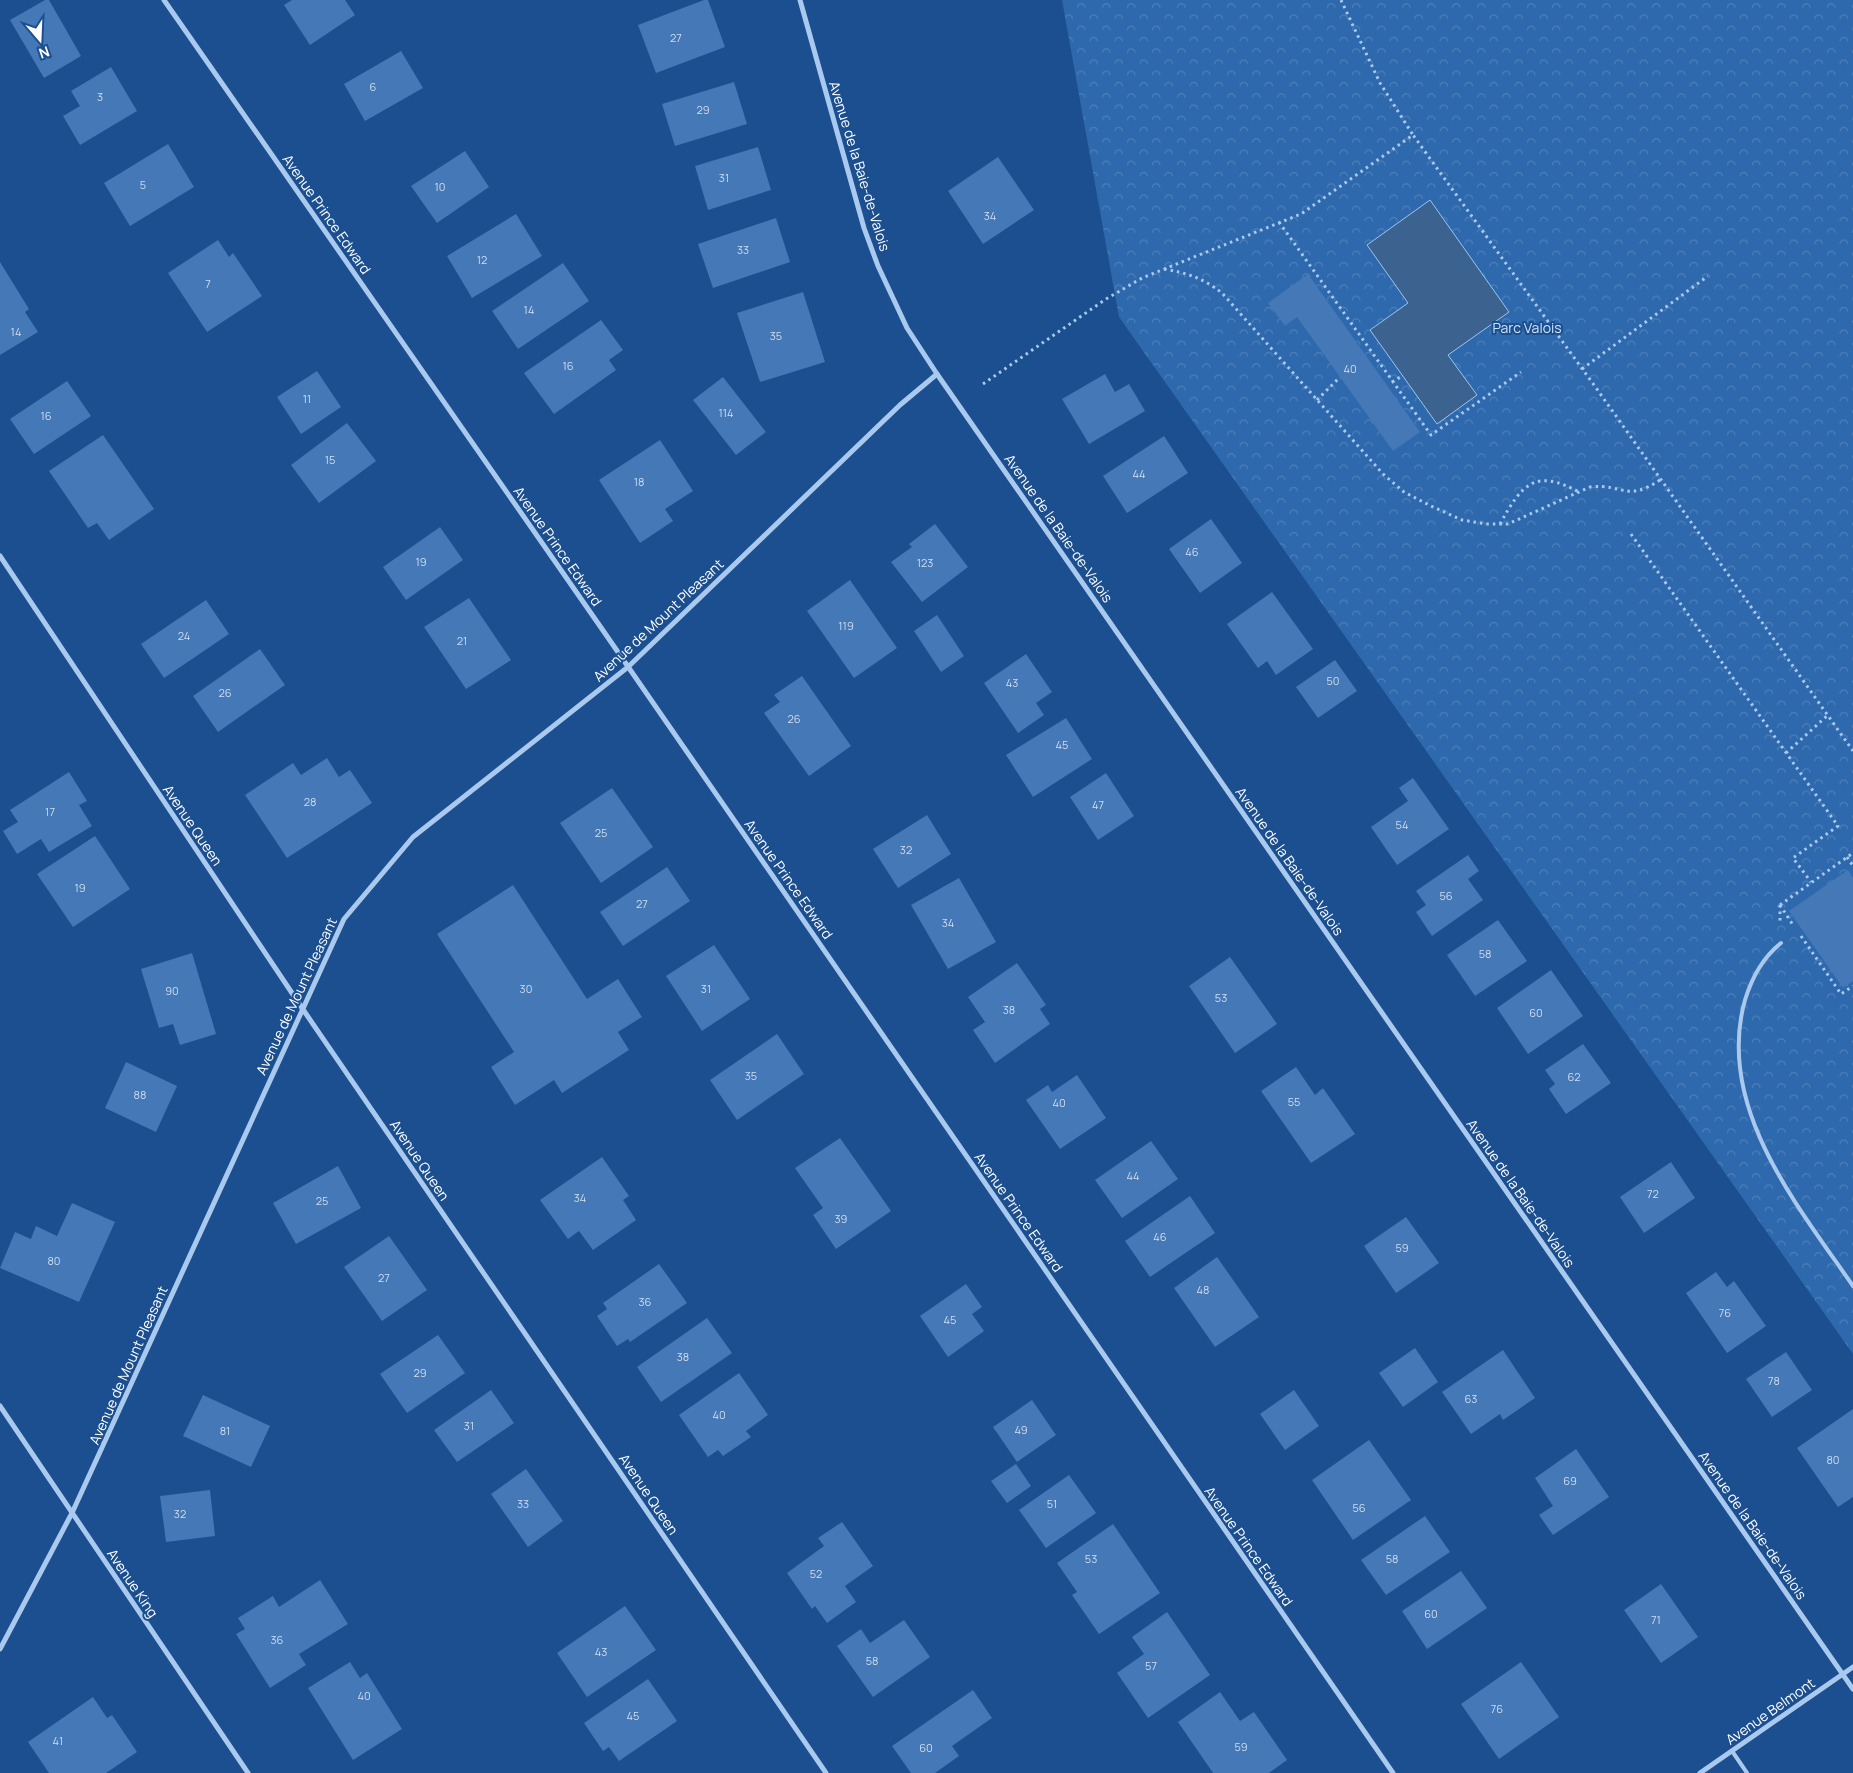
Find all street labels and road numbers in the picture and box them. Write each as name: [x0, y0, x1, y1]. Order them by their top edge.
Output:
street label: Avenue de la Baie-de-Valois: [825, 79, 895, 253]
street label: Avenue Prince Edward: [279, 150, 375, 278]
street label: Avenue de la Baie-de-Valois: [1000, 450, 1118, 606]
street label: Avenue Prince Edward: [510, 482, 606, 610]
street label: Avenue de Mount Pleasant: [589, 554, 728, 685]
street label: Avenue Queen: [159, 781, 227, 869]
street label: Avenue de la Baie-de-Valois: [1231, 783, 1349, 939]
street label: Avenue Prince Edward: [741, 815, 837, 943]
street label: Avenue de Mount Pleasant: [251, 914, 341, 1078]
street label: Avenue de la Baie-de-Valois: [1462, 1115, 1580, 1271]
street label: Avenue Queen: [386, 1116, 454, 1204]
street label: Avenue Prince Edward: [971, 1148, 1067, 1276]
street label: Avenue de Mount Pleasant: [84, 1282, 172, 1447]
street label: Avenue de la Baie-de-Valois: [1694, 1447, 1812, 1603]
street label: Avenue Queen: [615, 1450, 683, 1538]
street label: Avenue Prince Edward: [1201, 1482, 1297, 1610]
street label: Avenue King: [103, 1545, 163, 1621]
street label: Avenue Belmont: [1722, 1673, 1819, 1749]

